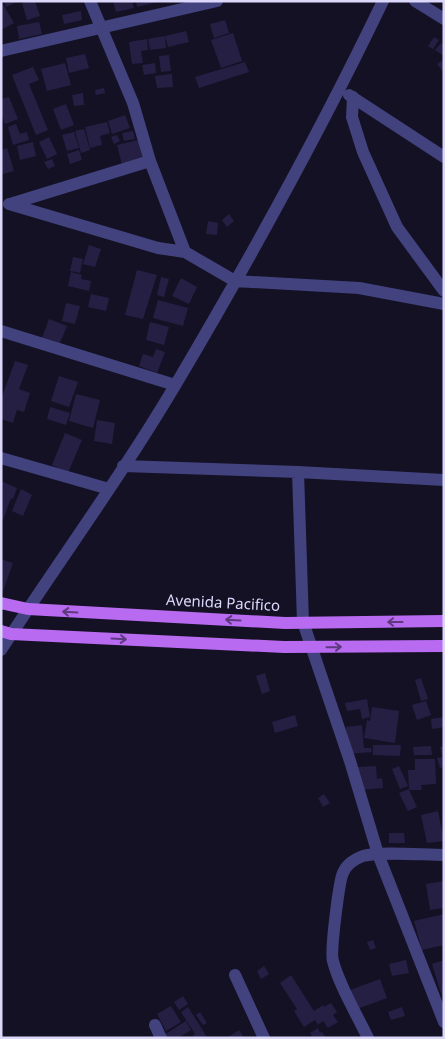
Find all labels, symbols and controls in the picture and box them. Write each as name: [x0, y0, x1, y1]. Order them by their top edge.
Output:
street label: Avenida Pacifico: [165, 589, 281, 615]
one-way arrow: [63, 607, 79, 616]
one-way arrow: [225, 615, 241, 624]
one-way arrow: [387, 617, 404, 627]
one-way arrow: [111, 635, 127, 644]
one-way arrow: [326, 642, 342, 652]

